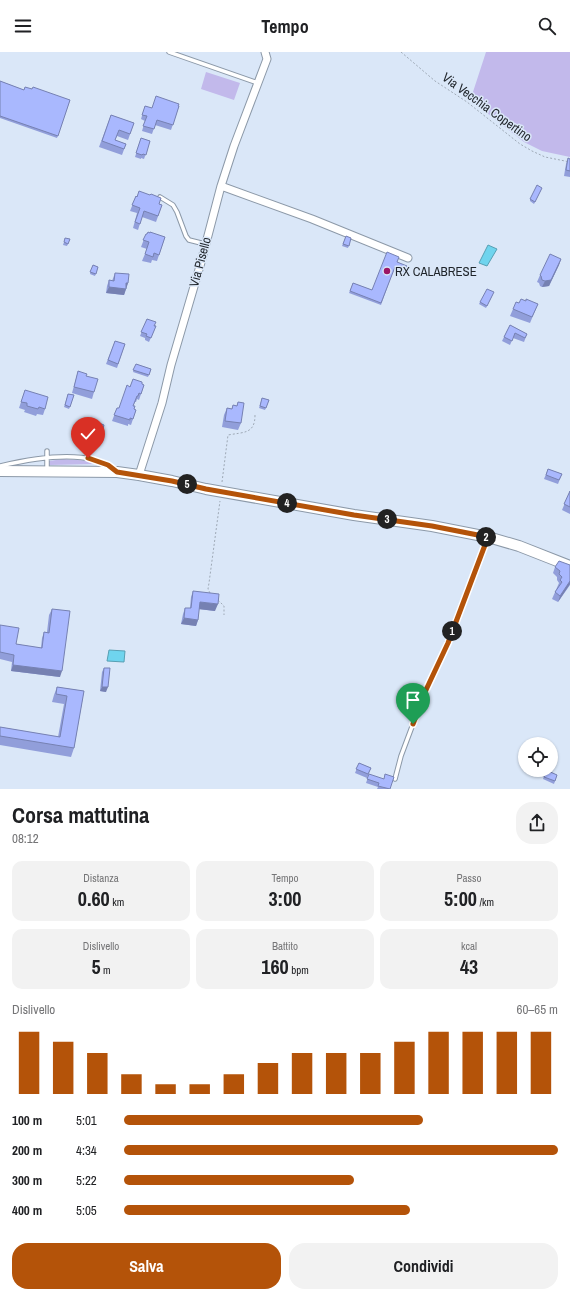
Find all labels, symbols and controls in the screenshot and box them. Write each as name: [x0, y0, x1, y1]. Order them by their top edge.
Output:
text: Tempo: [261, 14, 309, 39]
icon: menu: [12, 15, 34, 37]
icon: search: [536, 15, 558, 37]
street label: Via Vecchia Copertino: [439, 69, 535, 145]
street label: Via Pisello: [185, 235, 215, 289]
place label: RX CALABRESE: [395, 263, 477, 280]
marker: RX CALABRESE: [382, 266, 392, 276]
pin: [71, 417, 105, 458]
icon: check: [77, 423, 99, 445]
pin: 5: [177, 474, 197, 494]
text: 5: [184, 477, 190, 491]
pin: 4: [277, 493, 297, 513]
text: 4: [284, 496, 290, 510]
pin: 3: [377, 509, 397, 529]
text: 3: [384, 512, 390, 526]
pin: 2: [476, 527, 496, 547]
text: 2: [483, 530, 489, 544]
pin: 1: [442, 621, 462, 641]
text: 1: [449, 624, 455, 638]
pin: [396, 683, 430, 724]
icon: arrive: [402, 689, 424, 711]
map controls: [518, 737, 558, 777]
button: locate: [518, 737, 558, 777]
text: Corsa mattutina: [12, 800, 149, 830]
button: share: [516, 802, 558, 844]
text: 08:12: [12, 830, 39, 847]
text: Distanza: [83, 871, 119, 885]
text: Tempo: [271, 871, 299, 885]
text: Passo: [456, 871, 482, 885]
text: 0.60: [78, 885, 110, 912]
text: 3:00: [269, 885, 301, 912]
text: 5:00: [444, 885, 477, 912]
text: km: [110, 895, 124, 909]
text: /km: [477, 895, 494, 909]
text: Dislivello: [83, 939, 119, 953]
text: Battito: [272, 939, 298, 953]
text: kcal: [461, 939, 477, 953]
text: 5: [91, 953, 101, 980]
text: 160: [261, 953, 289, 980]
text: 43: [460, 953, 478, 980]
text: m: [101, 963, 111, 977]
text: bpm: [289, 963, 309, 977]
text: Dislivello: [12, 1001, 55, 1018]
text: 60–65 m: [517, 1001, 558, 1018]
text: 100 m: [12, 1112, 42, 1129]
text: 5:01: [76, 1112, 97, 1129]
text: 200 m: [12, 1142, 42, 1159]
text: 4:34: [76, 1142, 97, 1159]
text: 300 m: [12, 1172, 42, 1189]
text: 5:22: [76, 1172, 97, 1189]
text: 400 m: [12, 1202, 42, 1219]
text: 5:05: [76, 1202, 97, 1219]
button: Salva: [12, 1243, 281, 1289]
button: Condividi: [289, 1243, 558, 1289]

